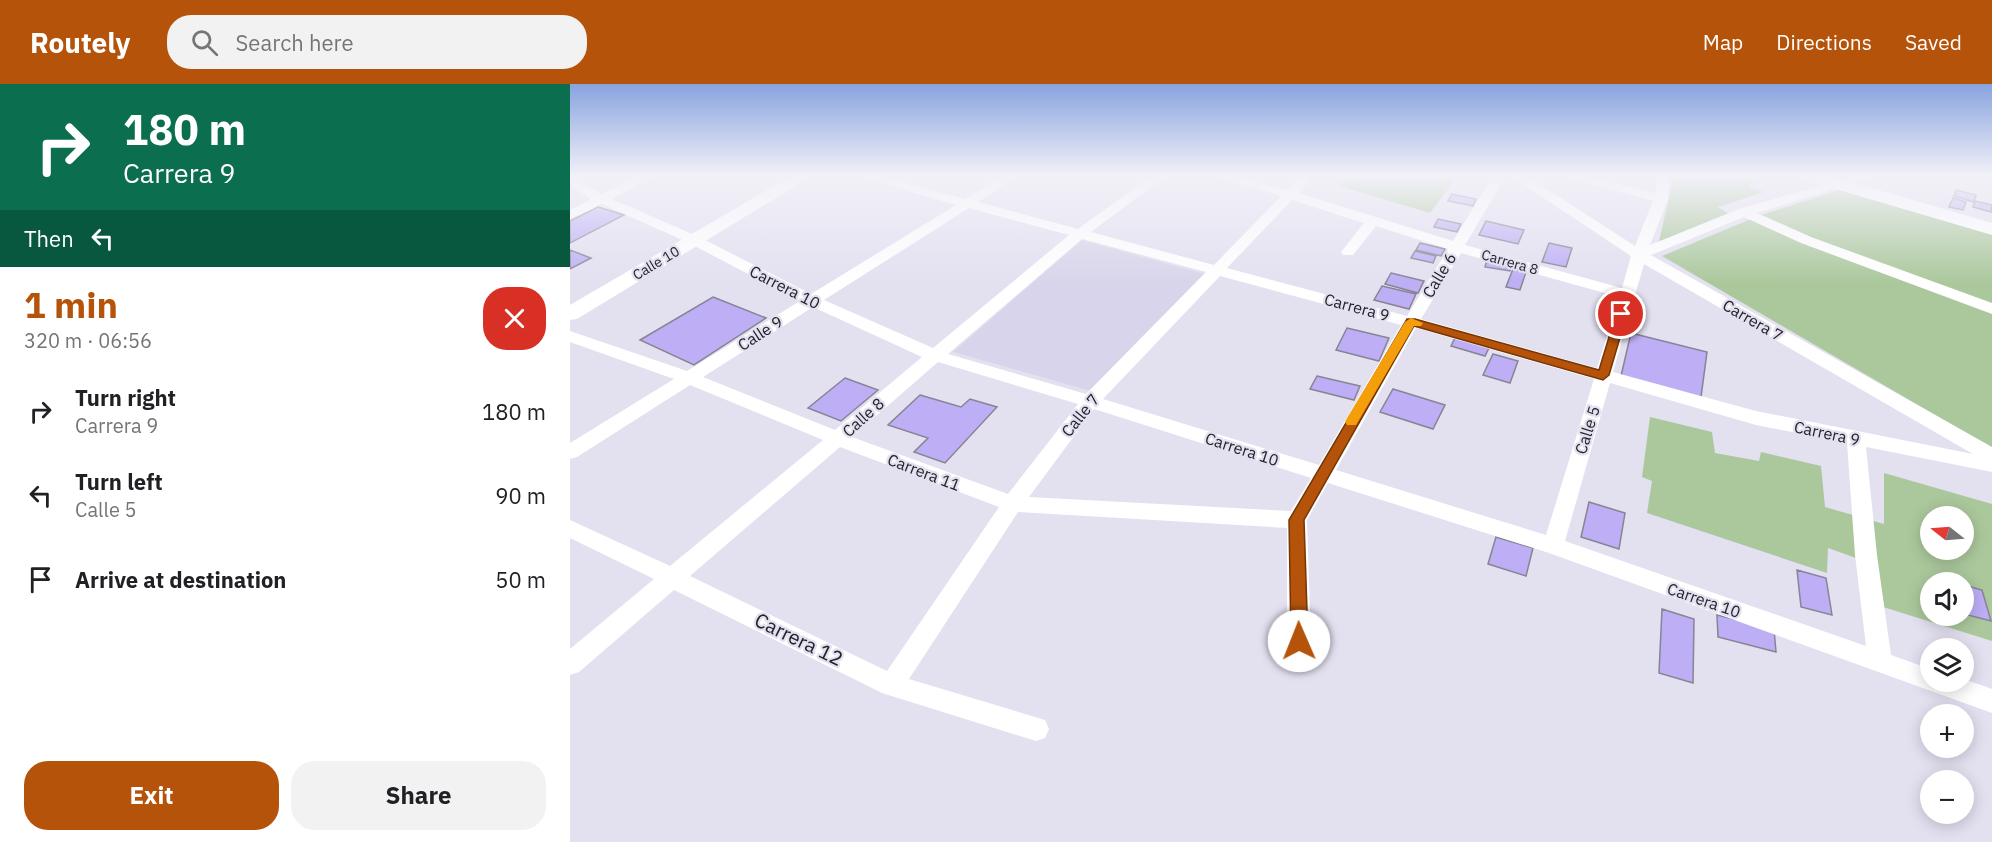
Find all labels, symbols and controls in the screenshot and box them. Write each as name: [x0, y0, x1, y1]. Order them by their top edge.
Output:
search box: [167, 15, 587, 69]
text: Routely: [30, 24, 131, 61]
icon: search: [188, 26, 221, 59]
text: Search here: [236, 28, 354, 57]
text: Map: [1703, 28, 1743, 56]
text: Directions: [1776, 28, 1872, 56]
text: Saved: [1905, 28, 1962, 56]
text: 180 m: [123, 102, 246, 157]
icon: right: [24, 108, 102, 186]
text: Carrera 9: [123, 155, 235, 190]
icon: left: [86, 222, 119, 255]
text: Then: [24, 224, 74, 253]
street label: Calle 10: [629, 242, 683, 284]
street label: Carrera 8: [1479, 245, 1541, 279]
street label: Calle 6: [1418, 249, 1460, 301]
street label: Carrera 10: [746, 261, 824, 313]
text: 1 min: [24, 281, 118, 328]
button: close: [483, 287, 546, 350]
pin: [1595, 288, 1646, 339]
street label: Carrera 9: [1322, 289, 1392, 325]
street label: Carrera 7: [1719, 295, 1787, 345]
icon: arrive: [1604, 297, 1637, 330]
street label: Calle 9: [734, 311, 786, 355]
text: 320 m · 06:56: [24, 327, 152, 354]
text: Turn right: [75, 383, 176, 412]
street label: Calle 7: [1057, 390, 1103, 440]
street label: Calle 8: [838, 393, 888, 441]
icon: right: [24, 395, 57, 428]
text: 180 m: [482, 397, 546, 426]
street label: Calle 5: [1570, 404, 1604, 456]
text: Carrera 9: [75, 412, 158, 439]
street label: Carrera 9: [1792, 416, 1862, 450]
street label: Carrera 10: [1203, 428, 1281, 470]
street label: Carrera 11: [885, 449, 963, 495]
text: Turn left: [75, 467, 163, 496]
icon: left: [24, 479, 57, 512]
text: 90 m: [495, 481, 546, 510]
text: Calle 5: [75, 496, 137, 523]
north arrow: [1920, 506, 1974, 560]
map controls: [1920, 506, 1974, 824]
icon: arrive: [24, 563, 57, 596]
text: Arrive at destination: [75, 565, 286, 594]
text: 50 m: [495, 565, 546, 594]
button: sound: [1920, 572, 1974, 626]
street label: Carrera 10: [1665, 578, 1743, 622]
street label: Carrera 12: [750, 606, 848, 672]
position arrow: [1267, 609, 1331, 673]
button: layers: [1920, 638, 1974, 692]
button: +: [1920, 704, 1974, 758]
button: Exit: [24, 761, 279, 830]
button: Share: [291, 761, 546, 830]
button: −: [1920, 770, 1974, 824]

